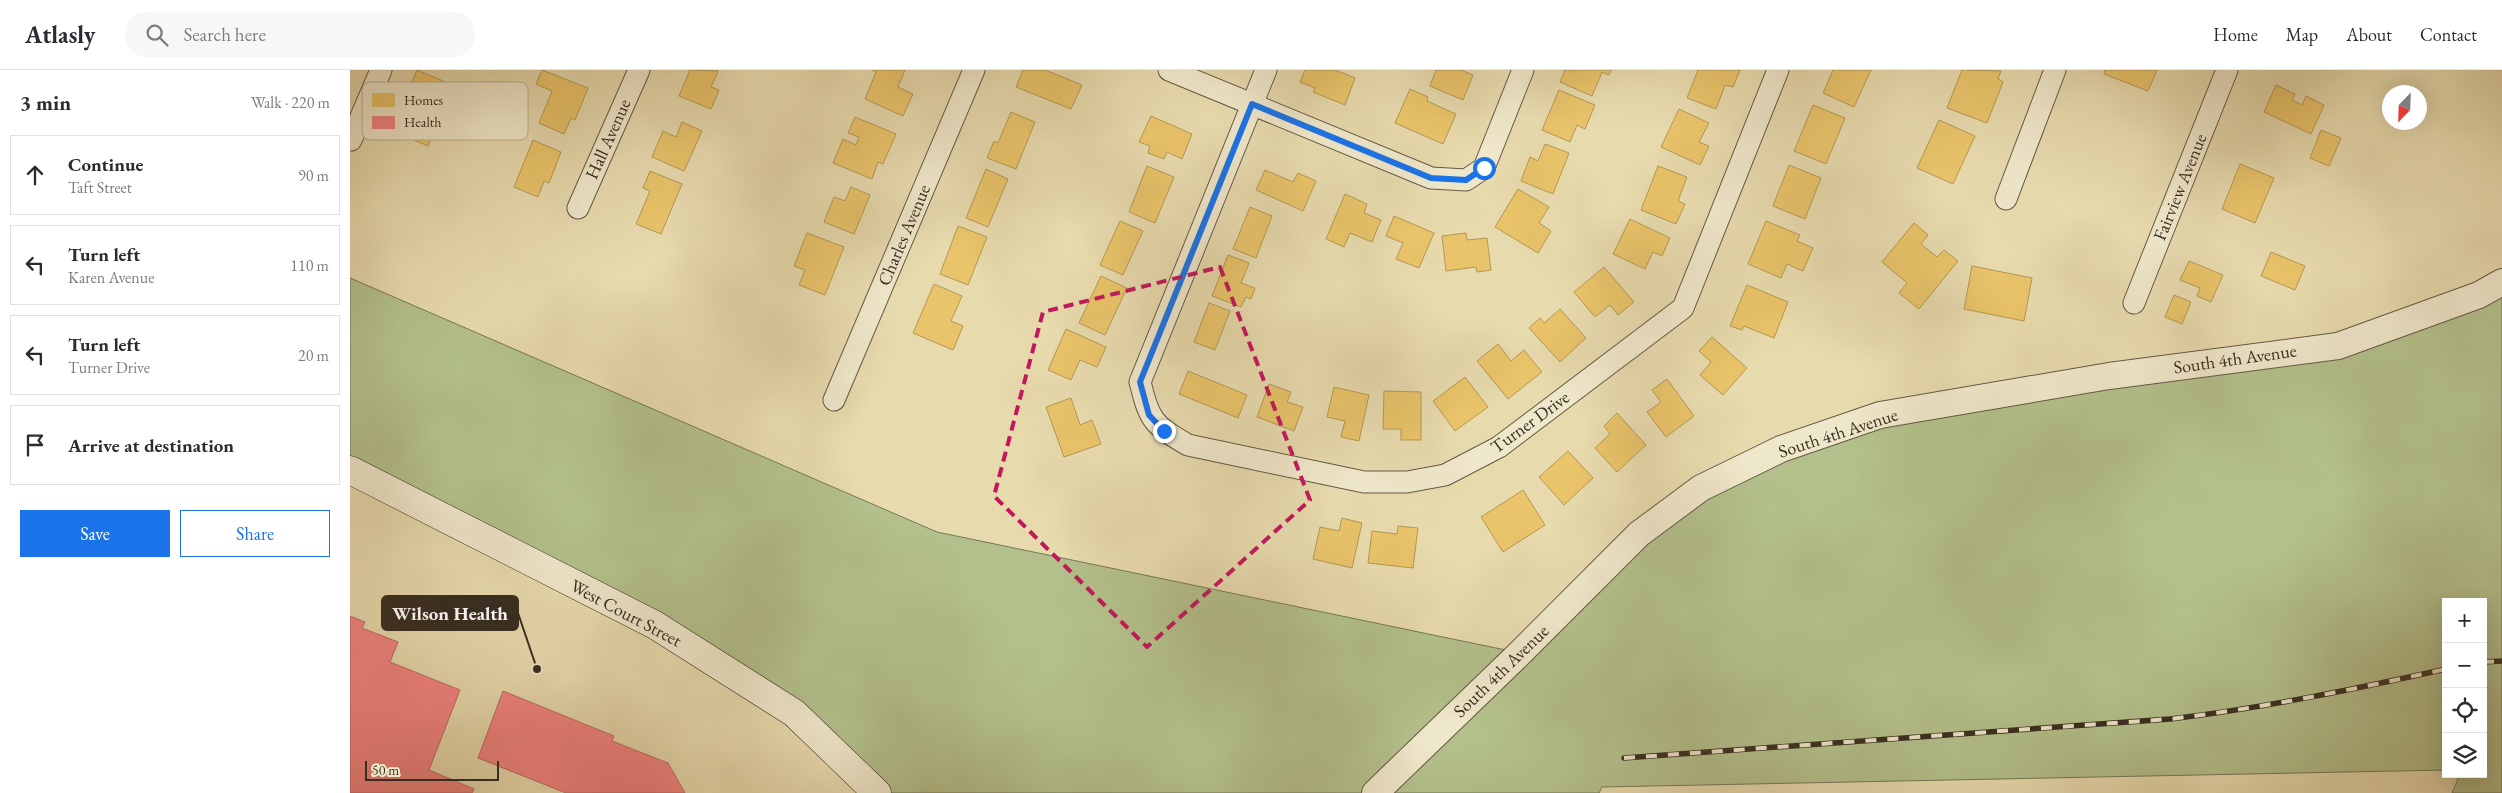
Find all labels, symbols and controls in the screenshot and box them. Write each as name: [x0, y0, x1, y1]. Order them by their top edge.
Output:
search box: [125, 12, 475, 57]
text: Atlasly: [25, 19, 95, 50]
icon: search: [143, 21, 171, 49]
text: Search here: [183, 22, 266, 47]
text: Home: [2213, 23, 2258, 46]
text: Map: [2286, 23, 2318, 46]
text: About: [2346, 23, 2392, 46]
text: Contact: [2420, 23, 2477, 46]
legend: [362, 82, 528, 140]
north arrow: [2382, 85, 2427, 130]
text: 3 min: [20, 89, 71, 116]
text: Homes: [404, 91, 444, 109]
text: Walk · 220 m: [251, 92, 330, 113]
street label: Hall Avenue: [580, 95, 635, 183]
text: Health: [404, 113, 441, 131]
street label: Fairview Avenue: [2148, 130, 2211, 244]
text: Continue: [68, 152, 143, 177]
route start: [1473, 157, 1496, 180]
icon: ahead: [21, 161, 49, 189]
text: 90 m: [298, 165, 329, 186]
text: Taft Street: [68, 177, 132, 198]
street label: Charles Avenue: [872, 181, 935, 289]
text: Turn left: [68, 242, 140, 267]
icon: left: [21, 251, 49, 279]
text: 110 m: [290, 255, 329, 276]
text: Karen Avenue: [68, 267, 154, 288]
text: Turn left: [68, 332, 140, 357]
street label: South 4th Avenue: [2172, 338, 2298, 379]
icon: left: [21, 341, 49, 369]
text: 20 m: [298, 345, 329, 366]
text: Turner Drive: [68, 357, 150, 378]
street label: Turner Drive: [1486, 385, 1574, 458]
street label: South 4th Avenue: [1775, 402, 1900, 463]
route end: [1153, 420, 1176, 443]
icon: arrive: [21, 431, 49, 459]
text: Arrive at destination: [68, 433, 234, 458]
button: Save: [20, 510, 170, 557]
button: Share: [180, 510, 330, 557]
street label: West Court Street: [567, 574, 686, 652]
callout: Wilson Health: [382, 596, 518, 630]
map controls: [2442, 598, 2487, 778]
button: +: [2442, 598, 2487, 643]
text: Wilson Health: [392, 601, 508, 626]
street label: South 4th Avenue: [1448, 619, 1553, 722]
button: −: [2442, 643, 2487, 688]
button: locate: [2442, 688, 2487, 733]
button: layers: [2442, 733, 2487, 778]
scale bar: [365, 758, 499, 781]
text: 50 m: [372, 761, 399, 779]

